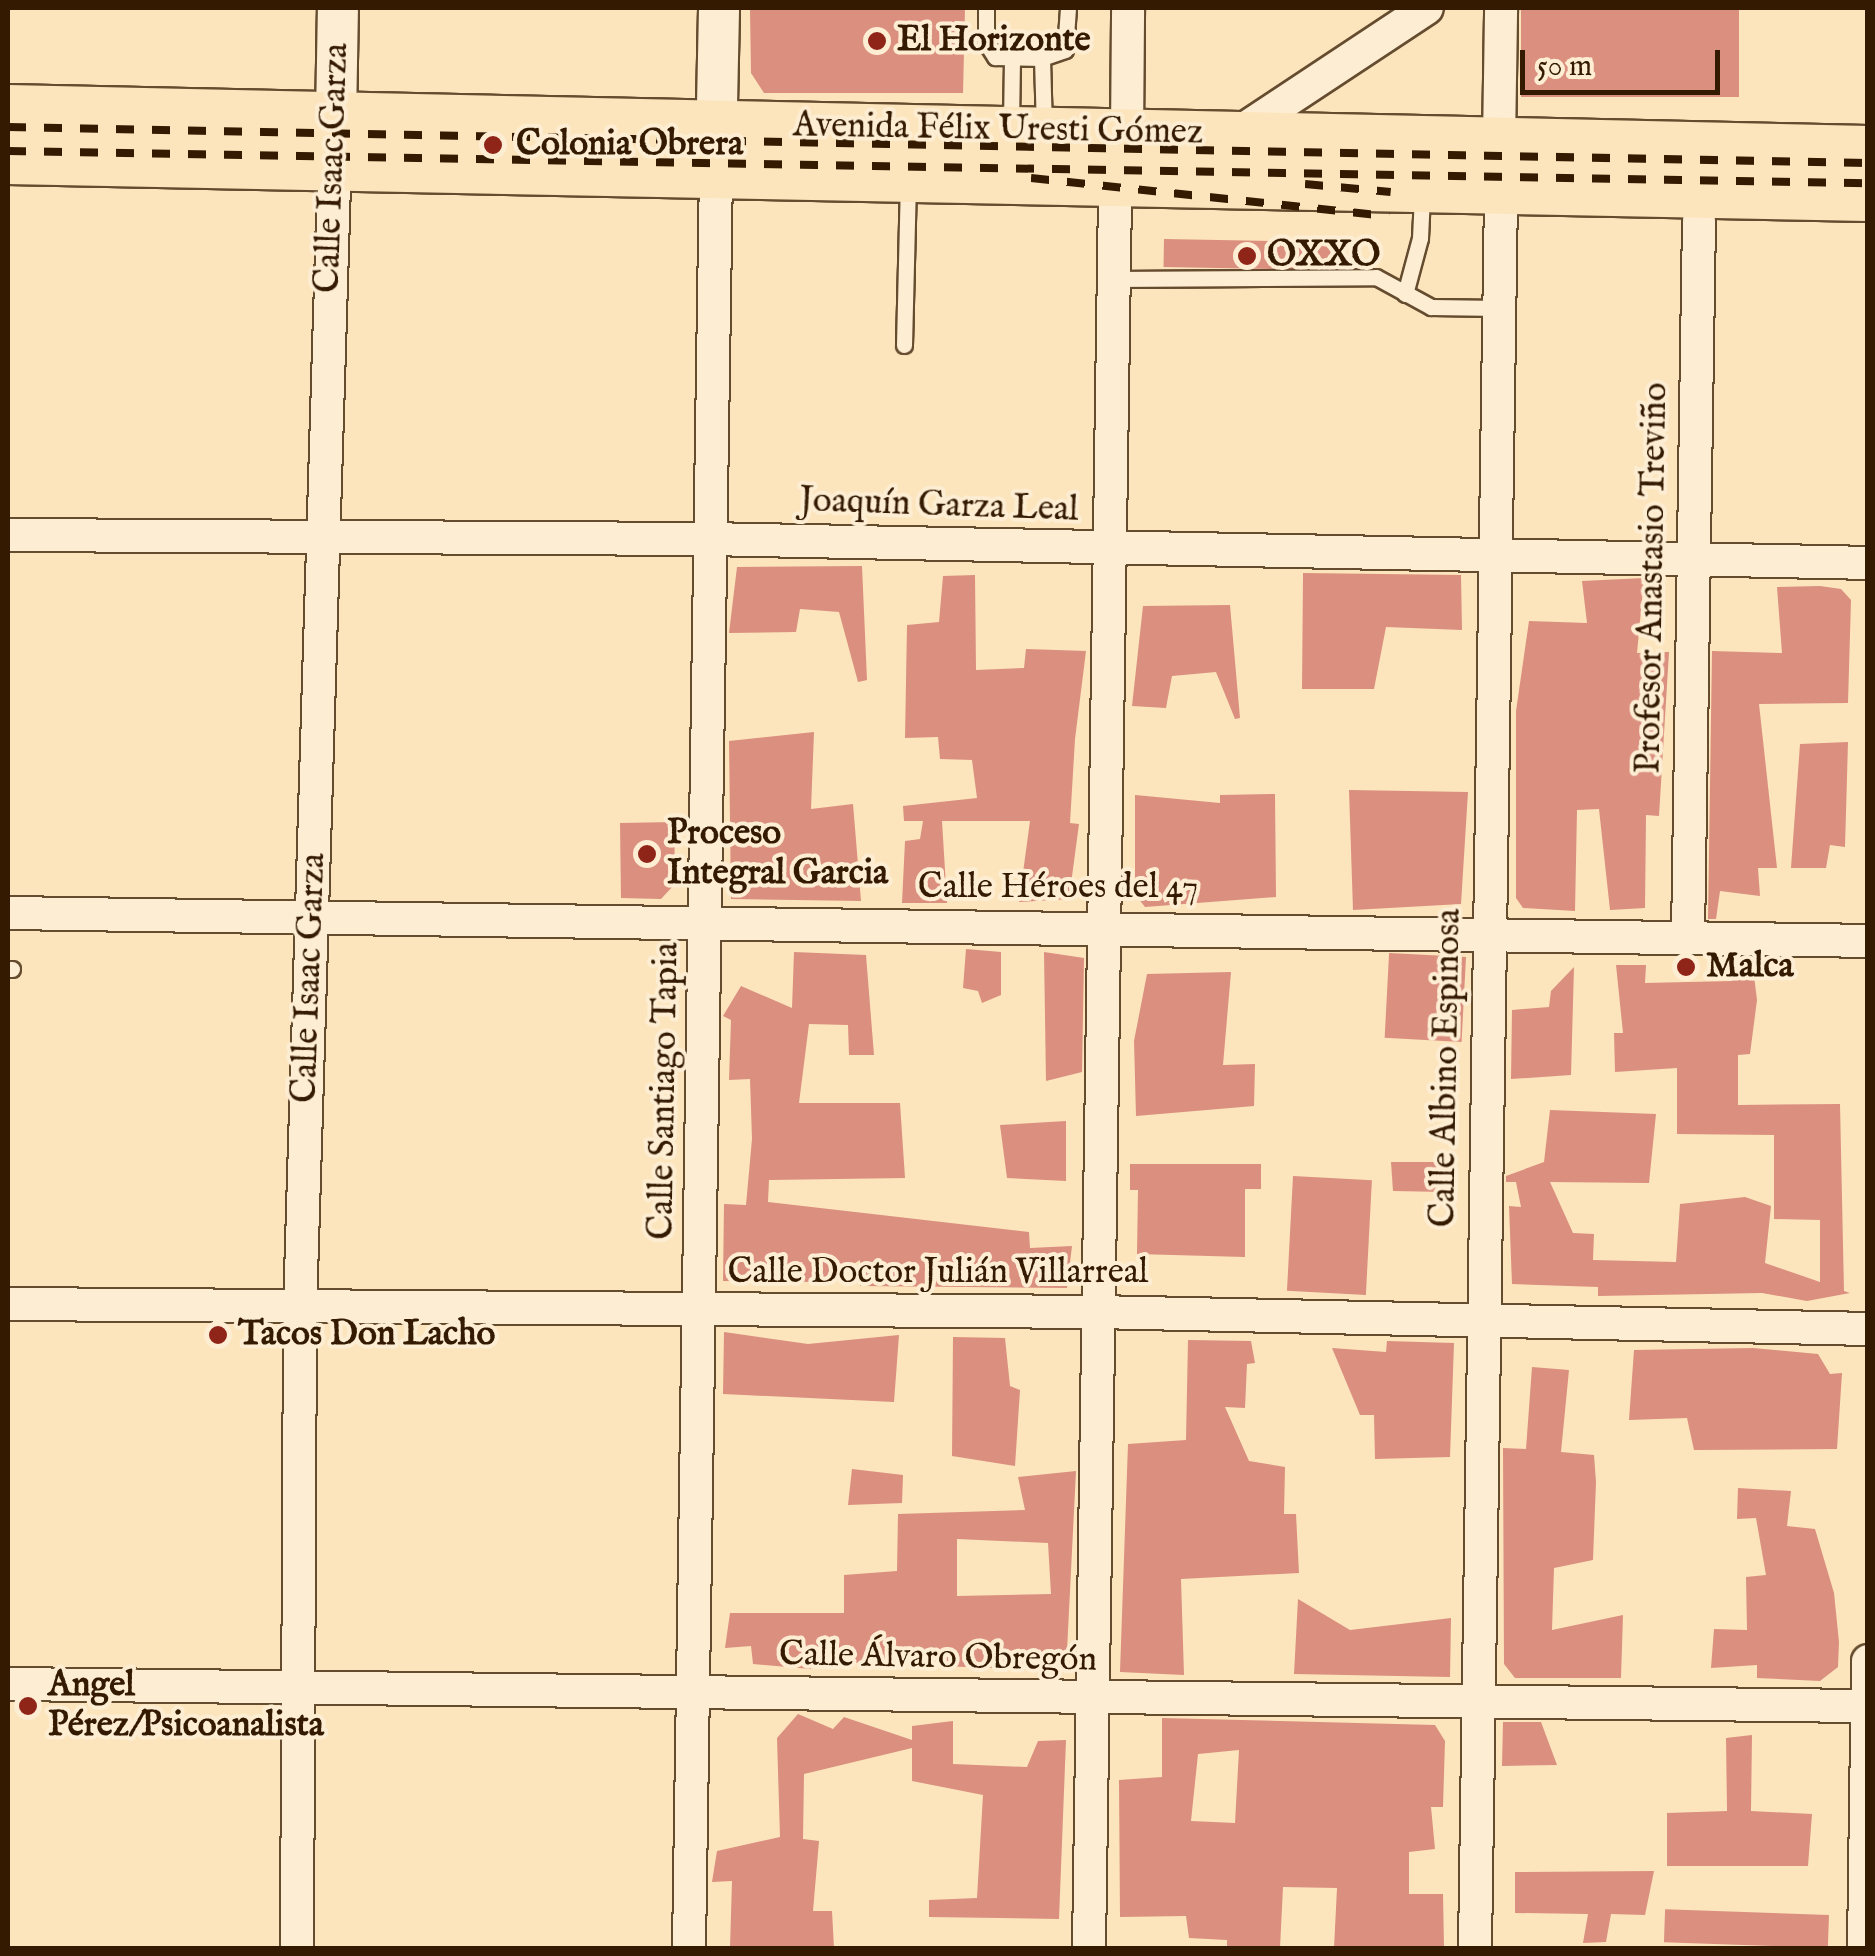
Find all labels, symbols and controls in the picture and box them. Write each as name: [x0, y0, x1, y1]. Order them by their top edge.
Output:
place label: El Horizonte: [897, 20, 1091, 62]
marker: El Horizonte: [866, 30, 888, 52]
scale bar: [1525, 30, 1725, 92]
street label: Calle Isaac Garza: [308, 42, 358, 294]
text: 50 m: [1537, 48, 1592, 86]
street label: Avenida Félix Uresti Gómez: [793, 105, 1203, 155]
place label: Colonia Obrera: [516, 124, 743, 166]
marker: Colonia Obrera: [480, 132, 506, 158]
place label: OXXO: [1267, 235, 1380, 277]
marker: OXXO: [1236, 245, 1258, 267]
street label: Profesor Anastasio Treviño: [1629, 382, 1677, 774]
street label: Joaquín Garza Leal: [799, 480, 1079, 532]
place label: Proceso Integral Garcia: [667, 813, 888, 895]
marker: Proceso Integral Garcia: [636, 843, 658, 865]
street label: Calle Isaac Garza: [285, 852, 335, 1104]
street label: Calle Héroes del 47: [918, 867, 1198, 909]
street label: Calle Albino Espinosa: [1423, 908, 1471, 1228]
street label: Calle Santiago Tapia: [641, 942, 689, 1240]
place label: Malca: [1706, 946, 1794, 988]
marker: Malca: [1675, 956, 1697, 978]
street label: Calle Doctor Julián Villarreal: [728, 1252, 1148, 1294]
place label: Tacos Don Lacho: [238, 1314, 495, 1356]
marker: Tacos Don Lacho: [207, 1324, 229, 1346]
street label: Calle Álvaro Obregón: [779, 1634, 1097, 1682]
place label: Angel Pérez/Psicoanalista: [48, 1665, 324, 1747]
marker: Angel Pérez/Psicoanalista: [17, 1695, 39, 1717]

